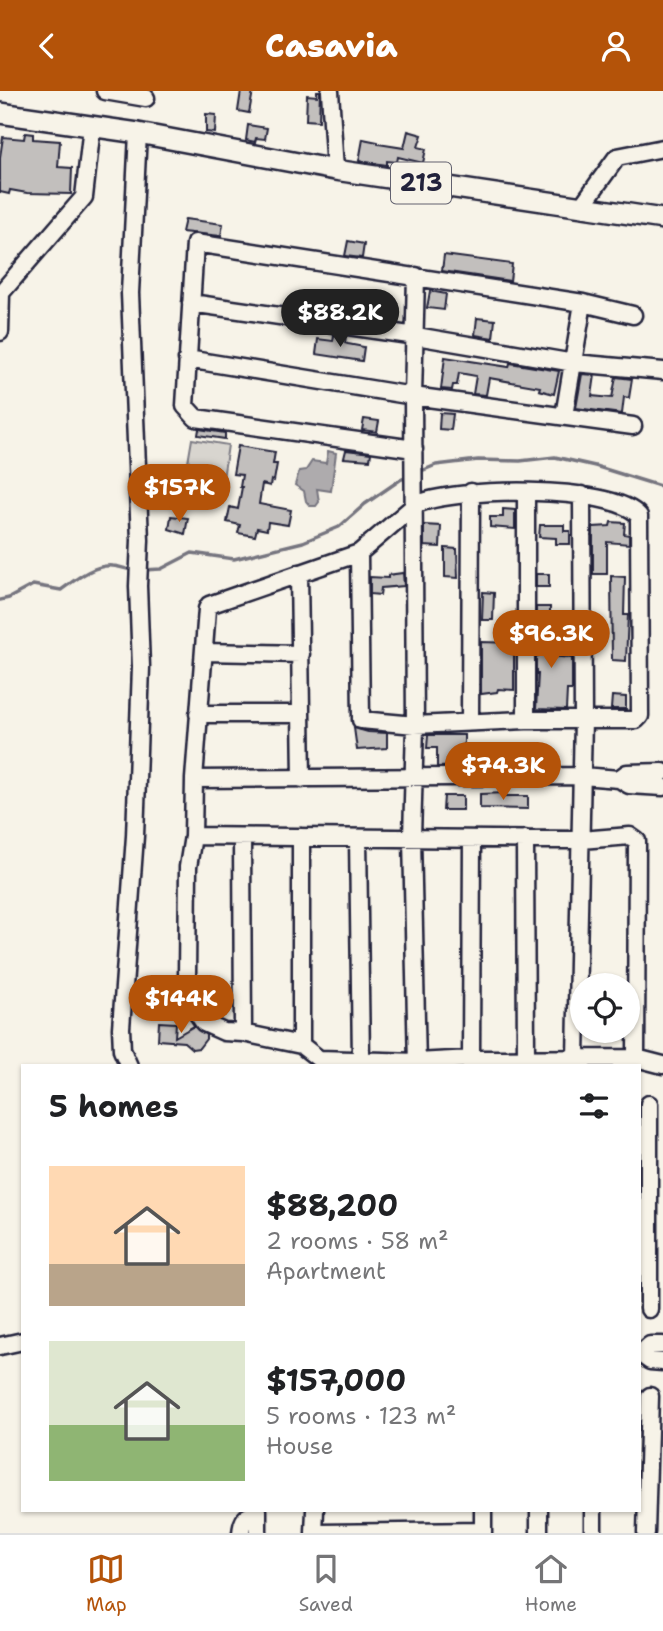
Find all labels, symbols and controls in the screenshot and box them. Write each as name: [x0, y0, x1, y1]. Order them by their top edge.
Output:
text: Casavia: [265, 24, 398, 67]
icon: back: [28, 27, 66, 65]
icon: person: [597, 27, 635, 65]
road number: 213: [391, 163, 451, 203]
pin: $88.2K: [283, 289, 397, 349]
text: $88.2K: [297, 297, 383, 327]
pin: $157K: [130, 465, 228, 524]
text: $157K: [143, 472, 215, 502]
pin: $96.3K: [494, 611, 608, 670]
text: $96.3K: [509, 618, 593, 648]
pin: $74.3K: [446, 743, 560, 802]
text: $74.3K: [461, 750, 545, 780]
map controls: [570, 973, 640, 1043]
button: locate: [570, 973, 640, 1043]
pin: $144K: [132, 975, 230, 1035]
text: $144K: [145, 983, 217, 1013]
text: 5 homes: [49, 1086, 179, 1127]
icon: filters: [575, 1087, 613, 1125]
text: $88,200: [266, 1185, 398, 1226]
icon: home: [105, 1194, 189, 1278]
text: 2 rooms · 58 m²: [266, 1226, 449, 1256]
text: Apartment: [266, 1256, 386, 1286]
text: $157,000: [266, 1360, 406, 1401]
icon: home: [105, 1369, 189, 1453]
text: 5 rooms · 123 m²: [266, 1401, 456, 1431]
text: House: [266, 1431, 334, 1461]
tab: Map: [86, 1550, 127, 1617]
tab: Saved: [299, 1550, 353, 1617]
tab: Home: [525, 1550, 577, 1617]

